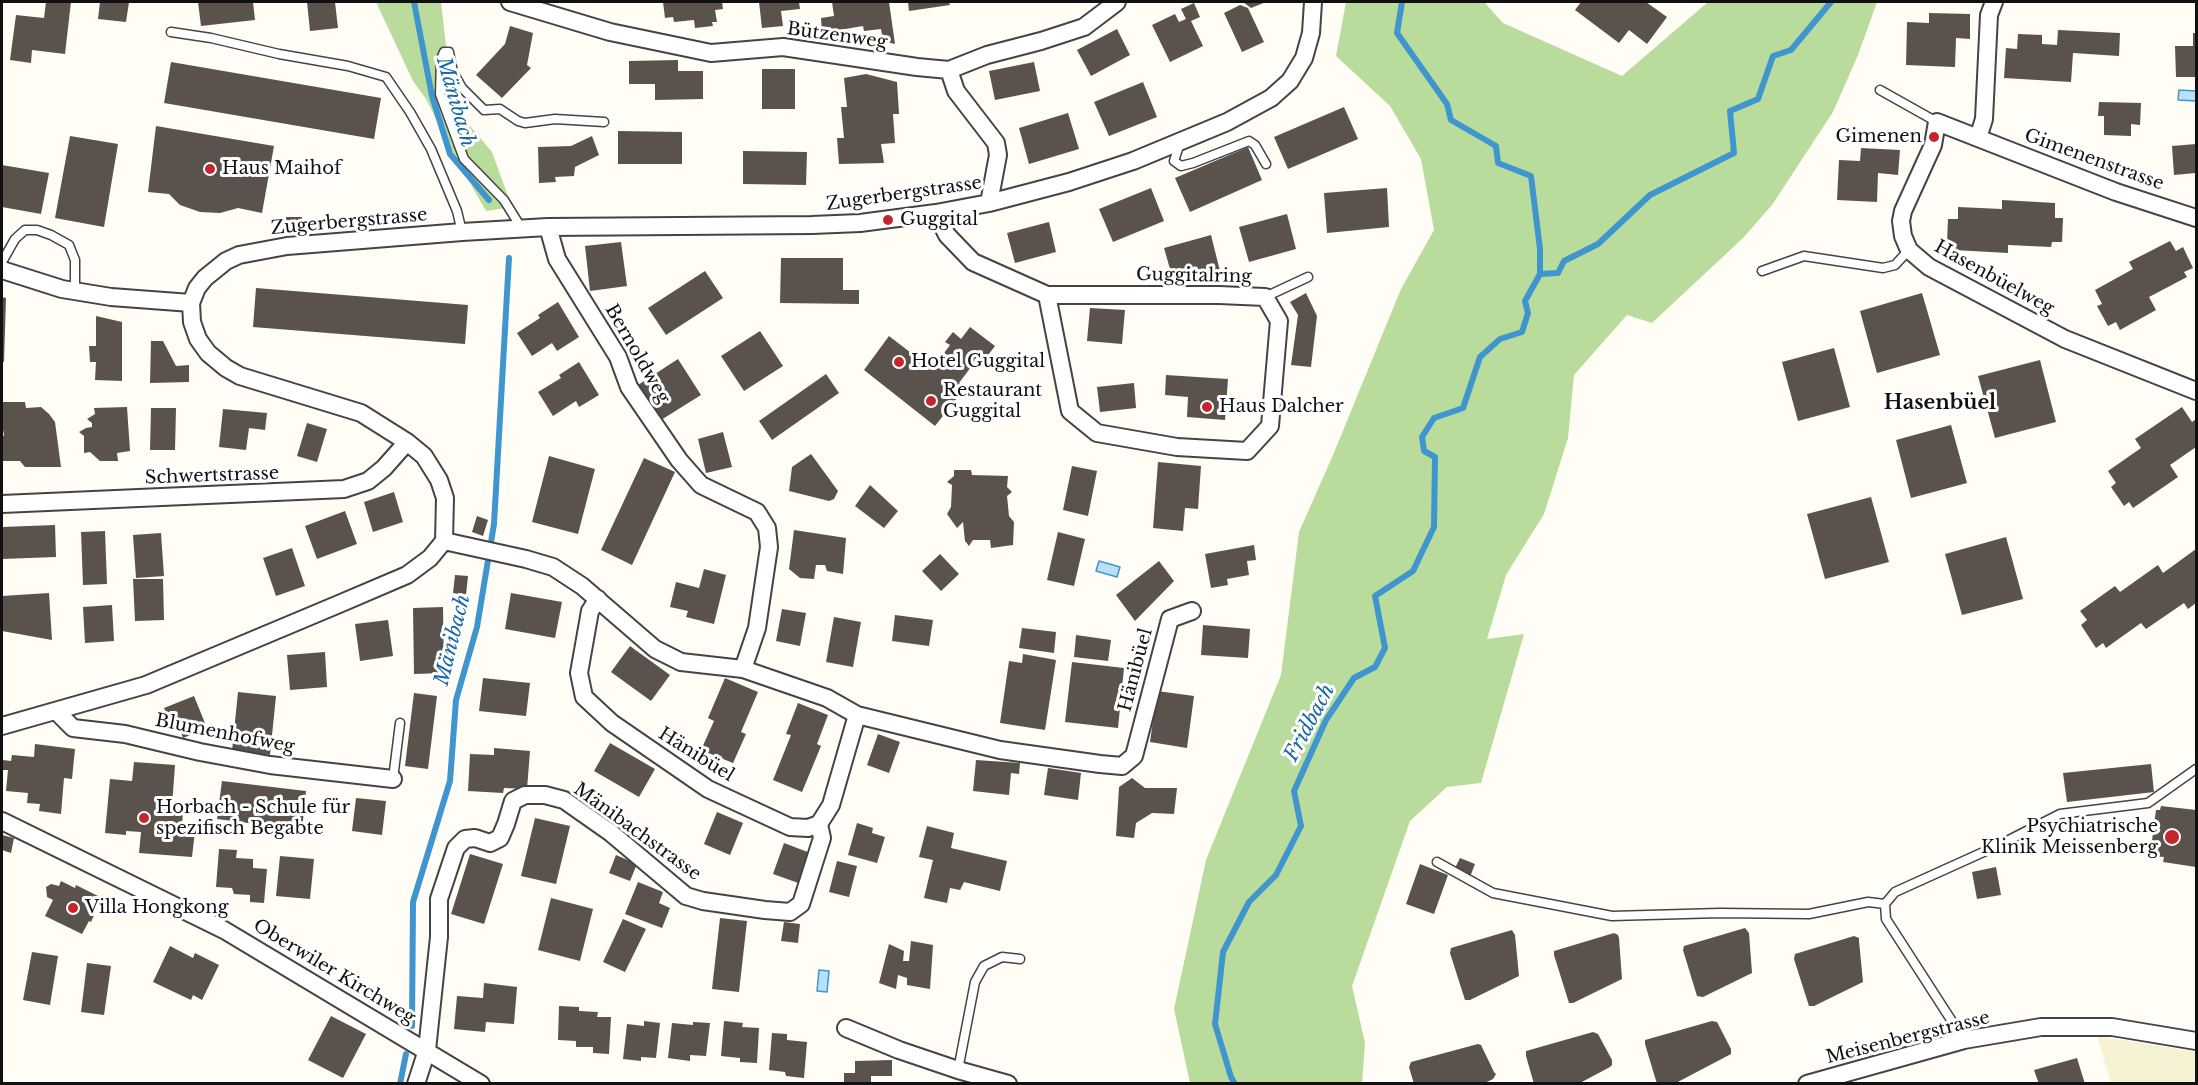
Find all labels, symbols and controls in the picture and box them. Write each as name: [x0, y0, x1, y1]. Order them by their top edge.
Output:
street label: Bützenweg: [785, 18, 889, 54]
water label: Mänibach: [431, 54, 479, 150]
street label: Gimenenstrasse: [2021, 125, 2167, 195]
place label: Gimenen: [1835, 126, 1922, 148]
marker: Gimenen: [1927, 130, 1941, 144]
place label: Haus Maihof: [222, 158, 341, 180]
marker: Haus Maihof: [203, 162, 217, 176]
street label: Zugerbergstrasse: [825, 172, 983, 216]
street label: Zugerbergstrasse: [270, 204, 428, 240]
place label: Guggital: [900, 209, 978, 231]
marker: Guggital: [881, 213, 895, 227]
street label: Hasenbüelweg: [1930, 236, 2058, 320]
street label: Guggitalring: [1136, 264, 1252, 288]
street label: Bernoldweg: [600, 301, 674, 407]
place label: Hotel Guggital: [911, 351, 1045, 373]
marker: Hotel Guggital: [892, 355, 906, 369]
place label: Restaurant Guggital: [943, 380, 1042, 422]
district label: Hasenbüel: [1884, 391, 1996, 415]
marker: Restaurant Guggital: [924, 394, 938, 408]
place label: Haus Dalcher: [1219, 396, 1344, 418]
marker: Haus Dalcher: [1200, 400, 1214, 414]
street label: Schwertstrasse: [145, 463, 279, 489]
water label: Mänibach: [430, 592, 476, 688]
street label: Hänibüel: [1115, 626, 1157, 714]
water label: Fridbach: [1280, 680, 1340, 766]
street label: Blumenhofweg: [154, 710, 296, 758]
street label: Hänibüel: [654, 723, 738, 787]
street label: Mänibachstrasse: [569, 779, 705, 885]
place label: Horbach - Schule für spezifisch Begabte: [156, 797, 350, 840]
marker: Horbach - Schule für spezifisch Begabte: [137, 811, 151, 825]
place label: Psychiatrische Klinik Meissenberg: [1981, 816, 2158, 858]
marker: Psychiatrische Klinik Meissenberg: [2163, 828, 2181, 846]
place label: Villa Hongkong: [85, 897, 228, 919]
marker: Villa Hongkong: [66, 901, 80, 915]
street label: Oberwiler Kirchweg: [249, 915, 419, 1029]
street label: Meisenbergstrasse: [1824, 1007, 1992, 1069]

